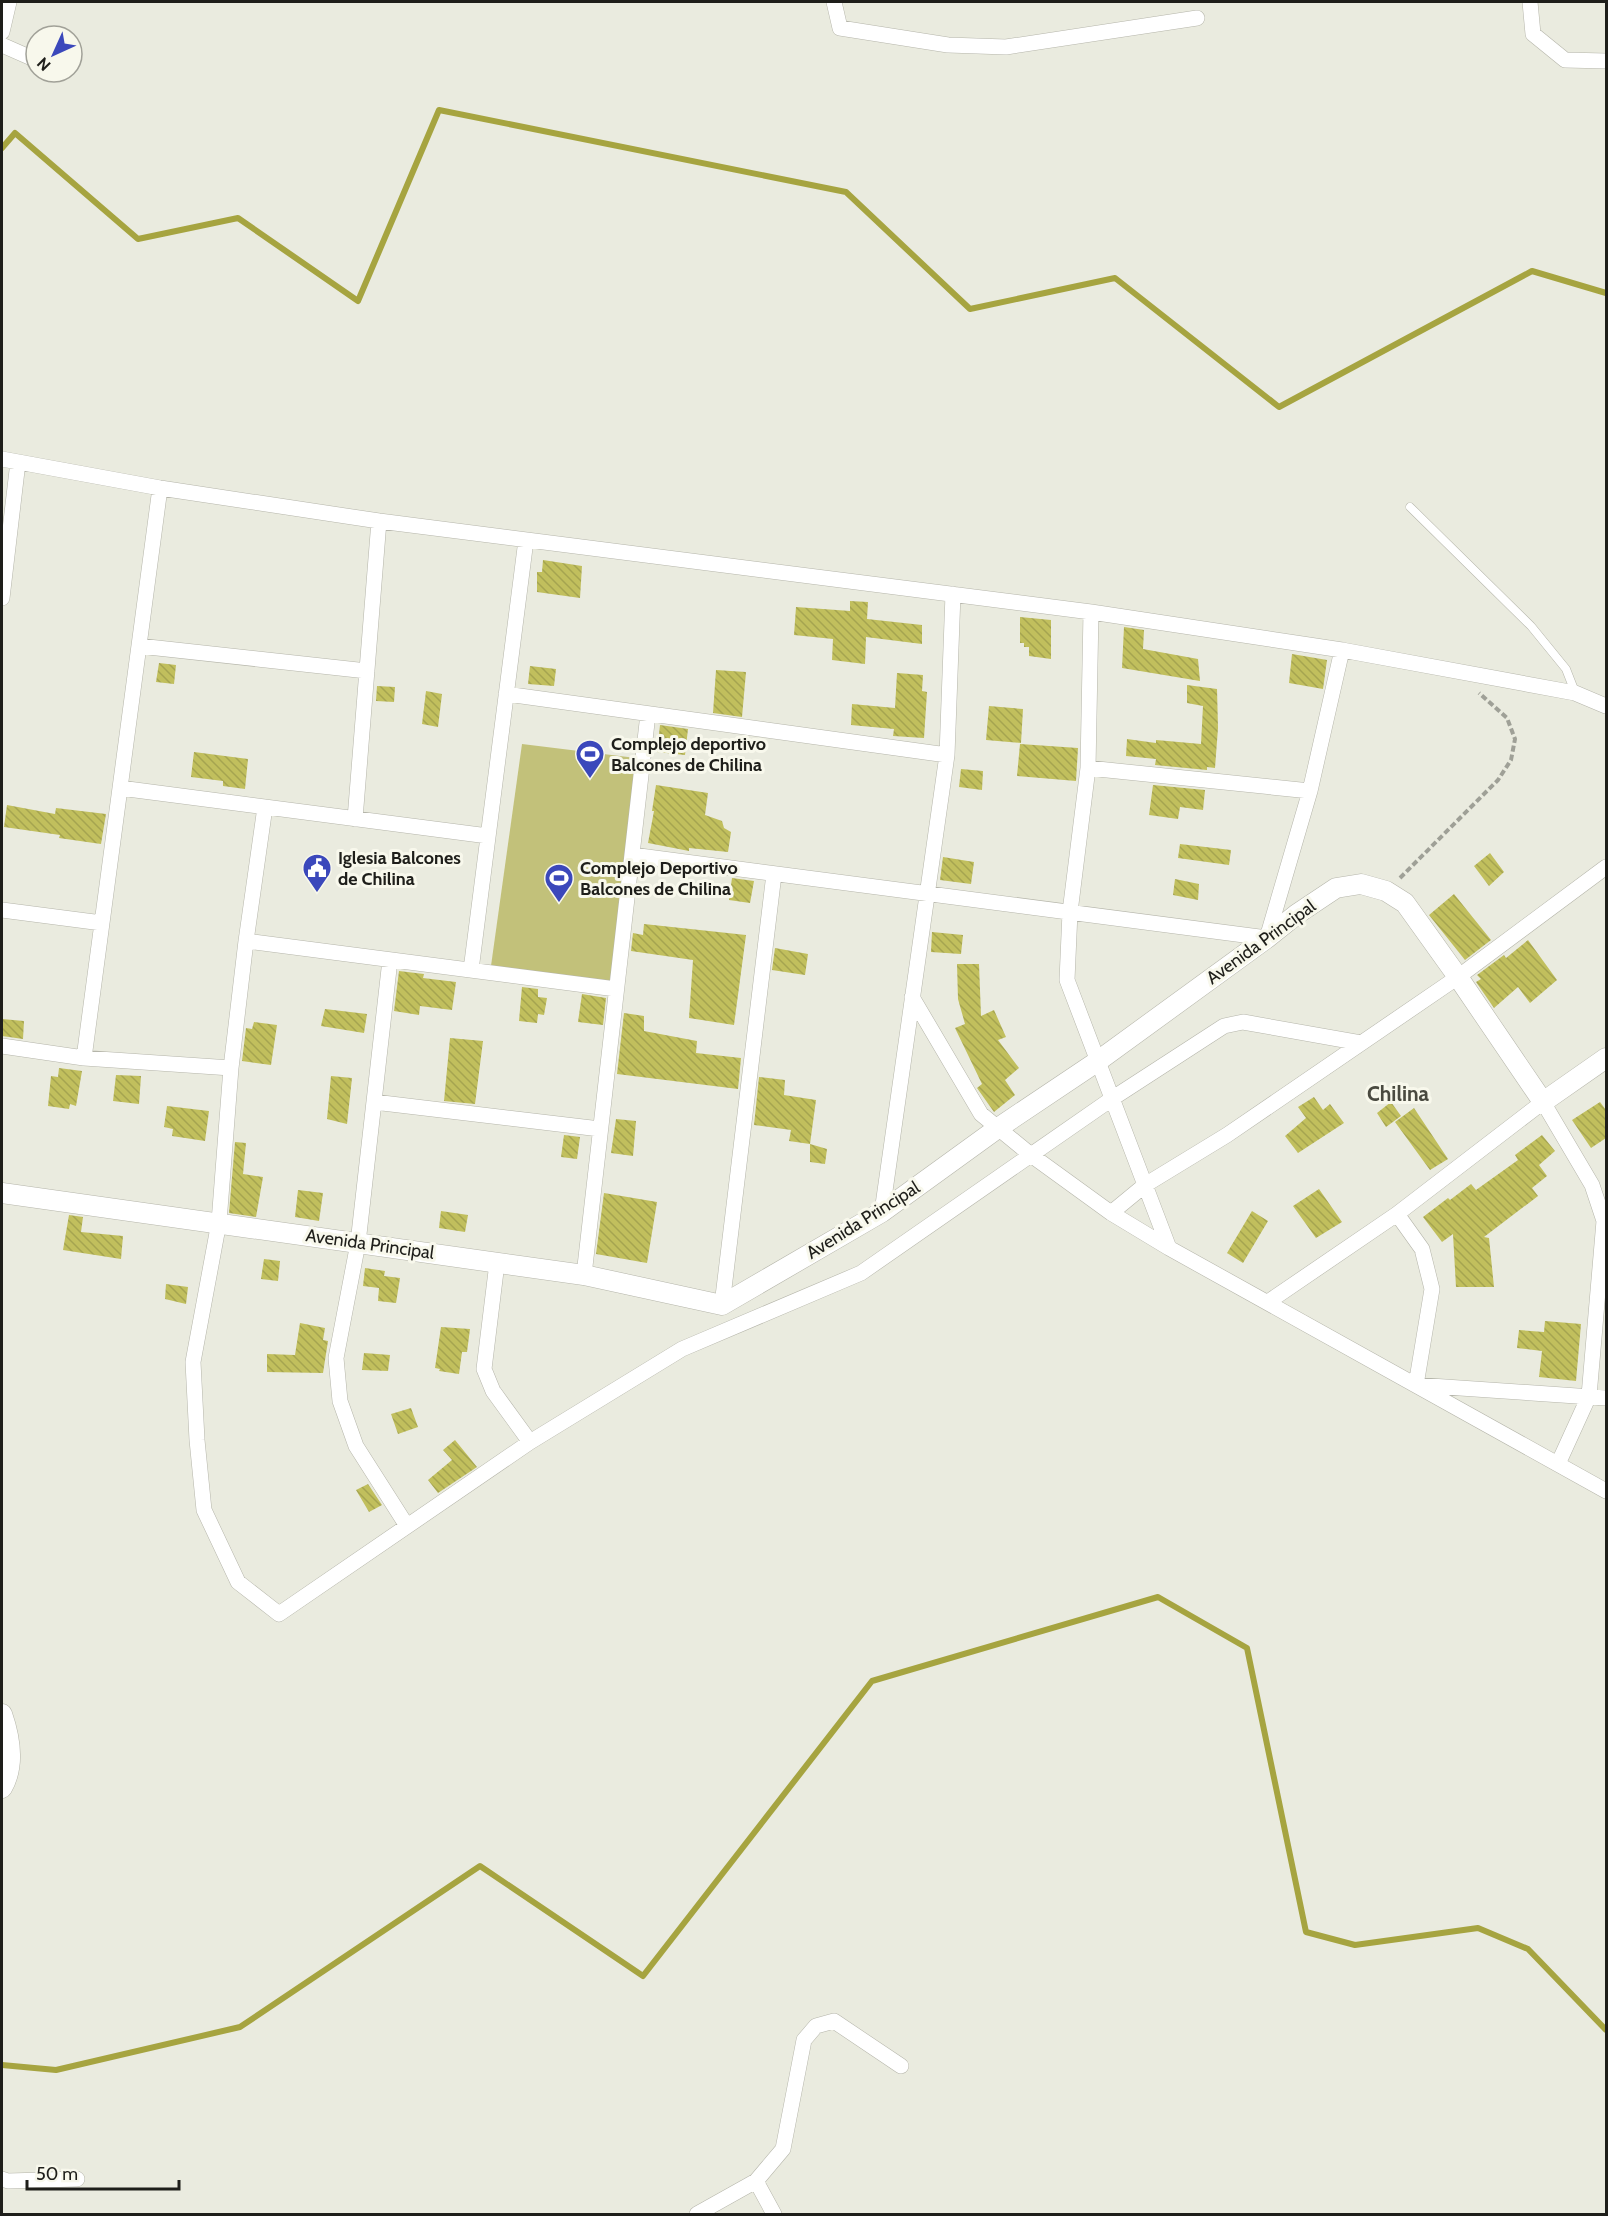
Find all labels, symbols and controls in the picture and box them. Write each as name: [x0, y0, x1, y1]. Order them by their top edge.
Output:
north arrow: [24, 24, 84, 84]
text: N: [33, 54, 54, 75]
place label: Complejo deportivo Balcones de Chilina: [611, 733, 766, 776]
sports icon: Complejo deportivo Balcones de Chilina: [574, 738, 606, 780]
place label: Iglesia Balcones de Chilina: [338, 847, 461, 890]
public building icon: Iglesia Balcones de Chilina: [301, 852, 333, 894]
place label: Complejo Deportivo Balcones de Chilina: [580, 857, 738, 900]
sports icon: Complejo Deportivo Balcones de Chilina: [543, 862, 575, 904]
street label: Avenida Principal: [1202, 895, 1320, 989]
district label: Chilina: [1367, 1081, 1430, 1106]
street label: Avenida Principal: [802, 1176, 924, 1264]
street label: Avenida Principal: [304, 1224, 436, 1264]
scale bar: [27, 2153, 178, 2191]
text: 50 m: [36, 2163, 78, 2185]

